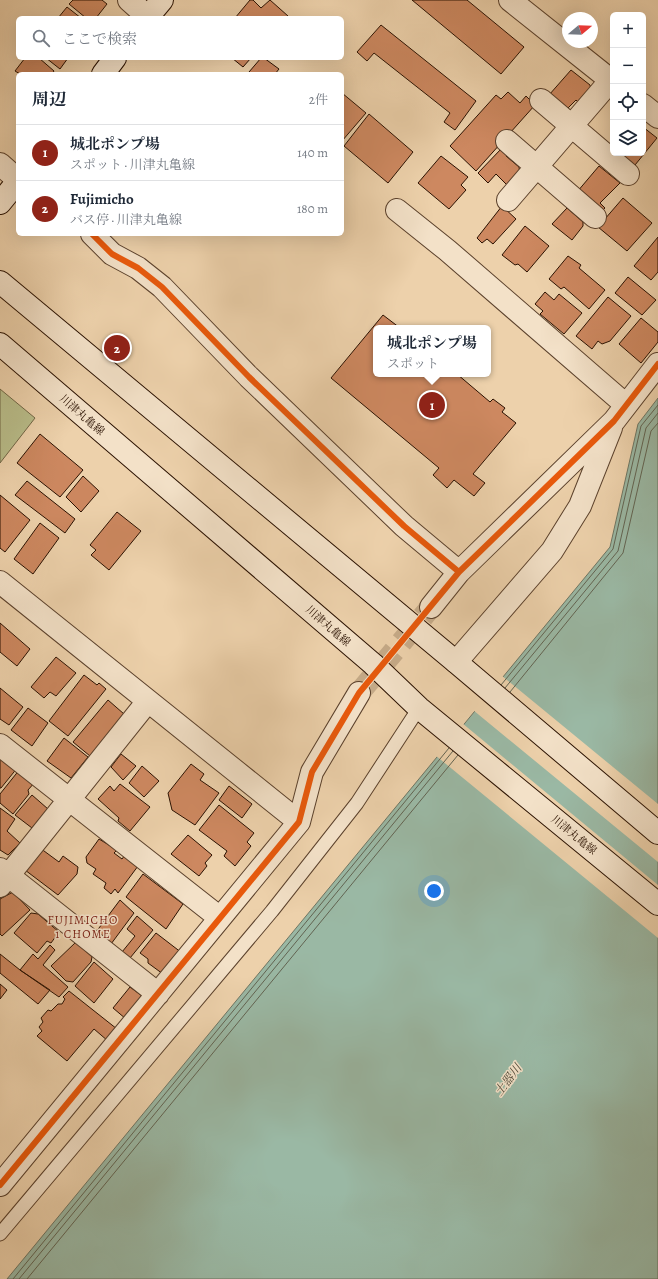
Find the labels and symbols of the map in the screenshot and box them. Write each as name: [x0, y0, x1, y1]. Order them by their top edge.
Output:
north arrow: [562, 12, 598, 48]
pin: 2: [104, 333, 130, 363]
pin: 1: [419, 390, 445, 420]
street label: 川津丸亀線: [56, 391, 108, 439]
street label: 川津丸亀線: [302, 602, 354, 650]
street label: 川津丸亀線: [548, 812, 600, 858]
your location: [424, 881, 444, 901]
district label: FUJIMICHO 1 CHOME: [48, 912, 118, 942]
water label: 土器川: [491, 1059, 526, 1099]

